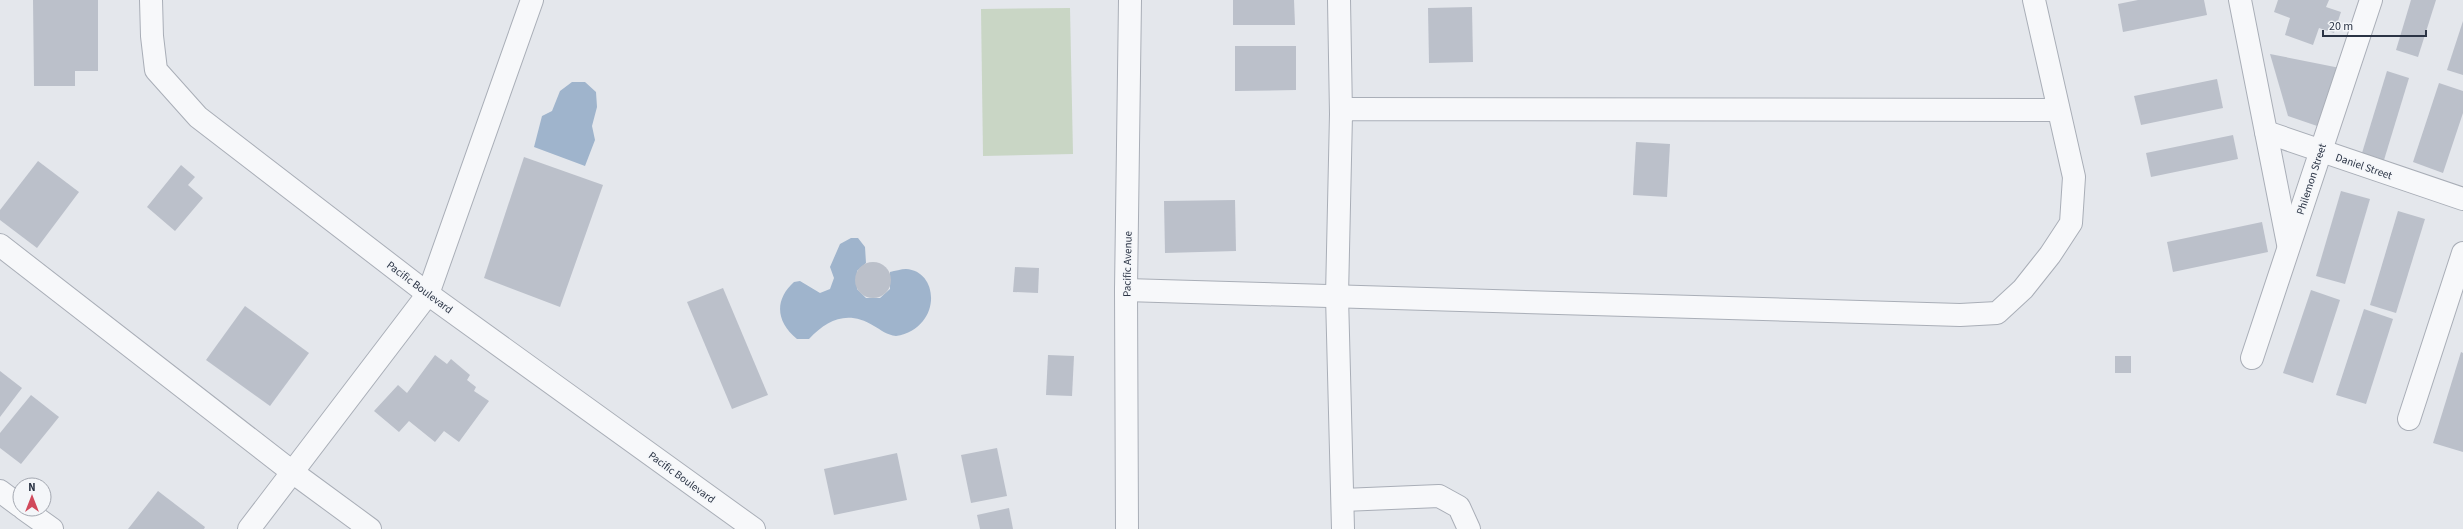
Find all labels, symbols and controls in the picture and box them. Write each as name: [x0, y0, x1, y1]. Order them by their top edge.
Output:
scale bar: [2323, 12, 2426, 38]
text: 20 m: [2329, 18, 2353, 35]
street label: Philemon Street: [2293, 141, 2330, 217]
street label: Daniel Street: [2333, 150, 2394, 183]
street label: Pacific Avenue: [1119, 230, 1136, 297]
street label: Pacific Boulevard: [384, 258, 456, 317]
street label: Pacific Boulevard: [645, 448, 718, 507]
north arrow: [12, 477, 52, 517]
text: N: [28, 480, 36, 495]

